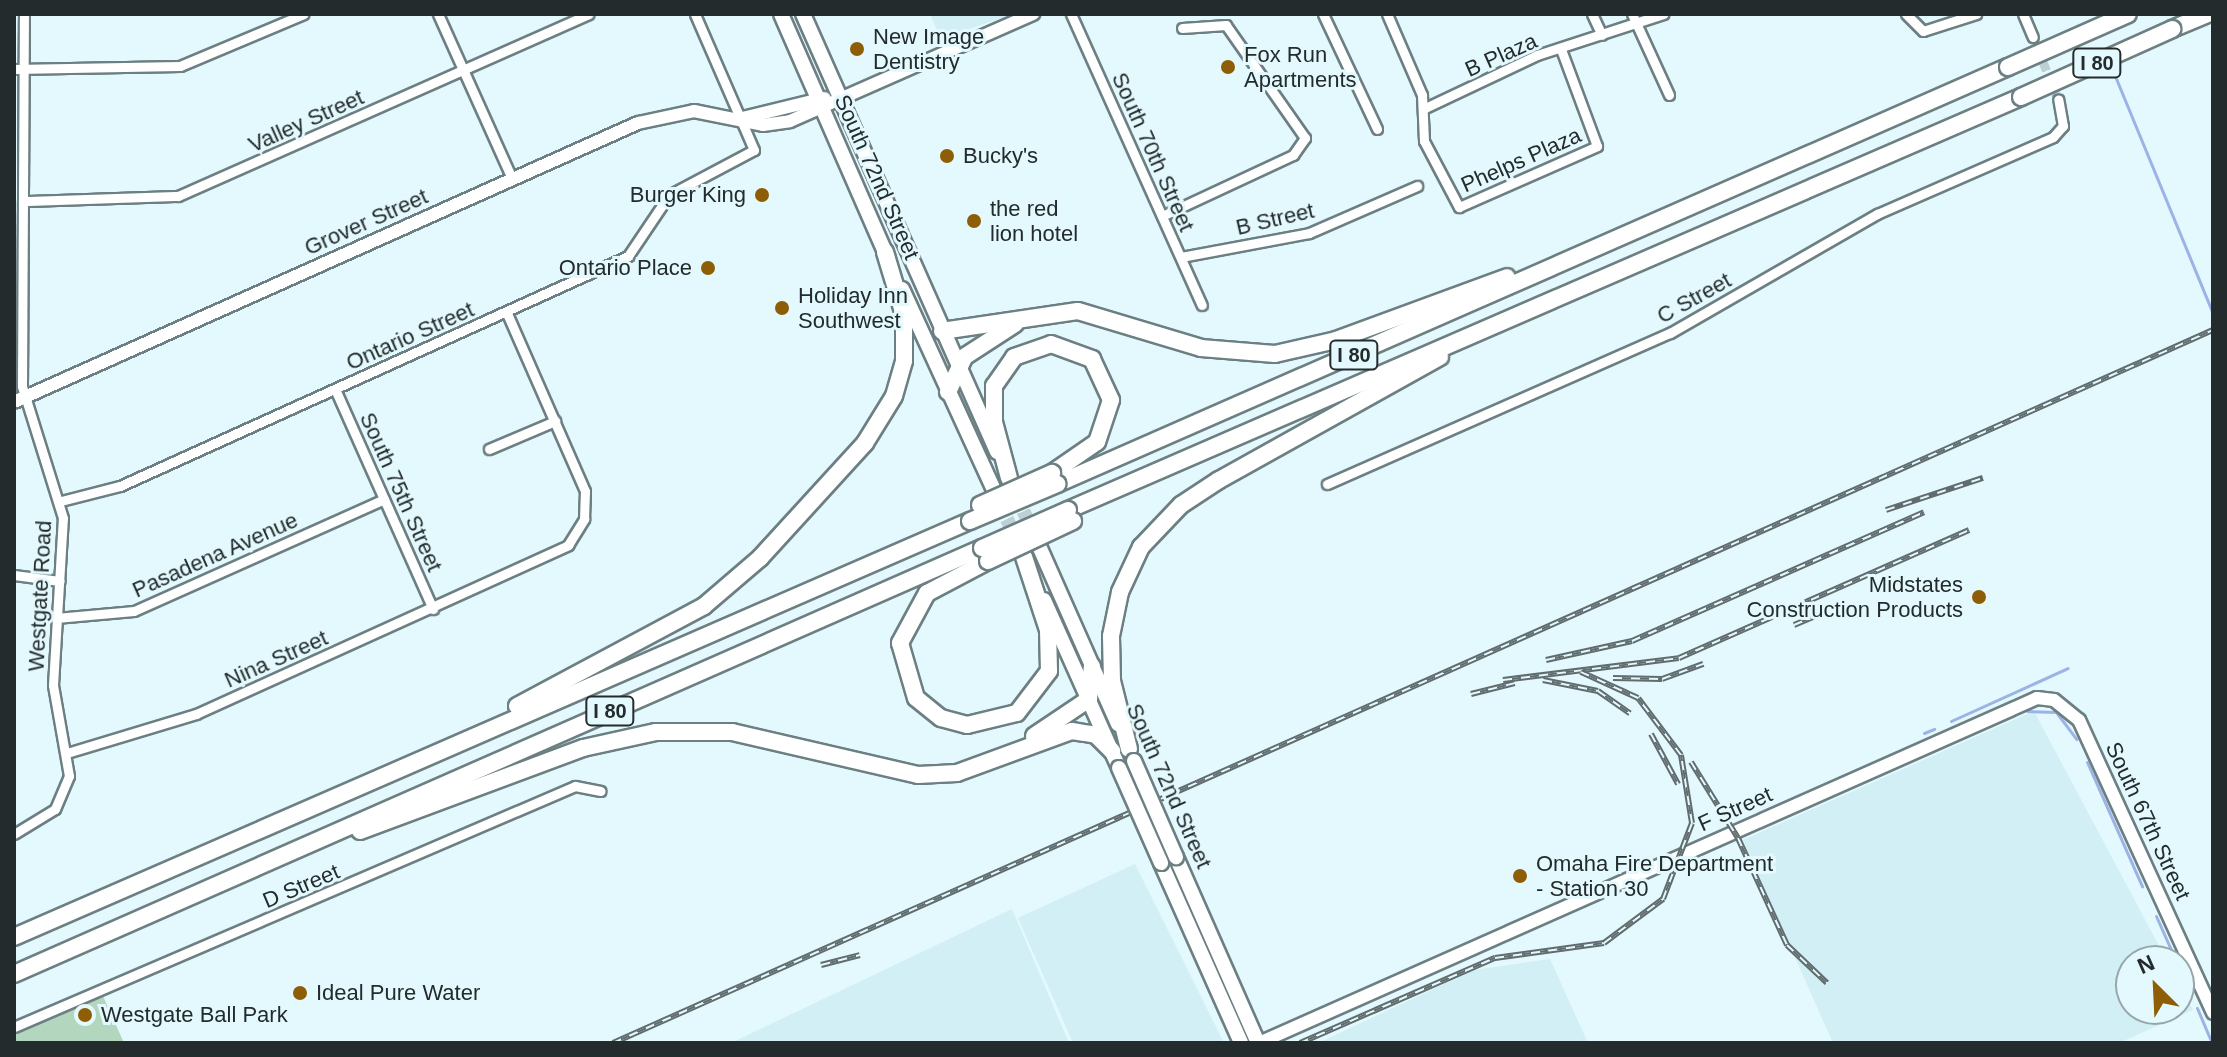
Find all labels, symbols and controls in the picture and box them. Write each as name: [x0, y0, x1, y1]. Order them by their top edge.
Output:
place label: New Image Dentistry: [873, 23, 984, 74]
street label: B Plaza: [1461, 28, 1541, 82]
marker: New Image Dentistry: [848, 40, 866, 58]
place label: Fox Run Apartments: [1244, 41, 1356, 92]
road number: I 80: [2071, 47, 2123, 79]
marker: Fox Run Apartments: [1219, 58, 1237, 76]
street label: South 70th Street: [1106, 68, 1200, 236]
street label: Valley Street: [244, 84, 368, 158]
street label: South 72nd Street: [829, 91, 925, 263]
street label: Phelps Plaza: [1457, 122, 1585, 198]
place label: Bucky's: [963, 143, 1038, 169]
marker: Bucky's: [938, 147, 956, 165]
place label: Burger King: [630, 182, 746, 208]
street label: Grover Street: [300, 183, 432, 261]
marker: Burger King: [753, 186, 771, 204]
place label: the red lion hotel: [990, 195, 1078, 246]
street label: B Street: [1233, 197, 1317, 241]
marker: the red lion hotel: [965, 212, 983, 230]
place label: Ontario Place: [559, 255, 692, 281]
marker: Ontario Place: [699, 259, 717, 277]
street label: C Street: [1652, 267, 1736, 329]
place label: Holiday Inn Southwest: [798, 282, 908, 334]
street label: Ontario Street: [342, 296, 478, 376]
marker: Holiday Inn Southwest: [773, 299, 791, 317]
road number: I 80: [1328, 339, 1380, 371]
street label: South 75th Street: [354, 408, 448, 576]
street label: Pasadena Avenue: [128, 506, 302, 604]
street label: Westgate Road: [23, 520, 57, 672]
place label: Midstates Construction Products: [1747, 571, 1963, 622]
marker: Midstates Construction Products: [1970, 588, 1988, 606]
street label: Nina Street: [220, 625, 332, 693]
road number: I 80: [584, 695, 636, 727]
street label: South 72nd Street: [1121, 700, 1217, 872]
street label: South 67th Street: [2100, 738, 2196, 904]
street label: F Street: [1694, 781, 1776, 837]
place label: Omaha Fire Department - Station 30: [1536, 850, 1773, 902]
street label: D Street: [259, 858, 343, 914]
marker: Omaha Fire Department - Station 30: [1511, 867, 1529, 885]
north arrow: [2115, 945, 2195, 1025]
text: N: [2133, 950, 2158, 979]
place label: Ideal Pure Water: [316, 980, 480, 1006]
marker: Ideal Pure Water: [291, 984, 309, 1002]
place label: Westgate Ball Park: [101, 1002, 288, 1028]
marker: Westgate Ball Park: [76, 1006, 94, 1024]

